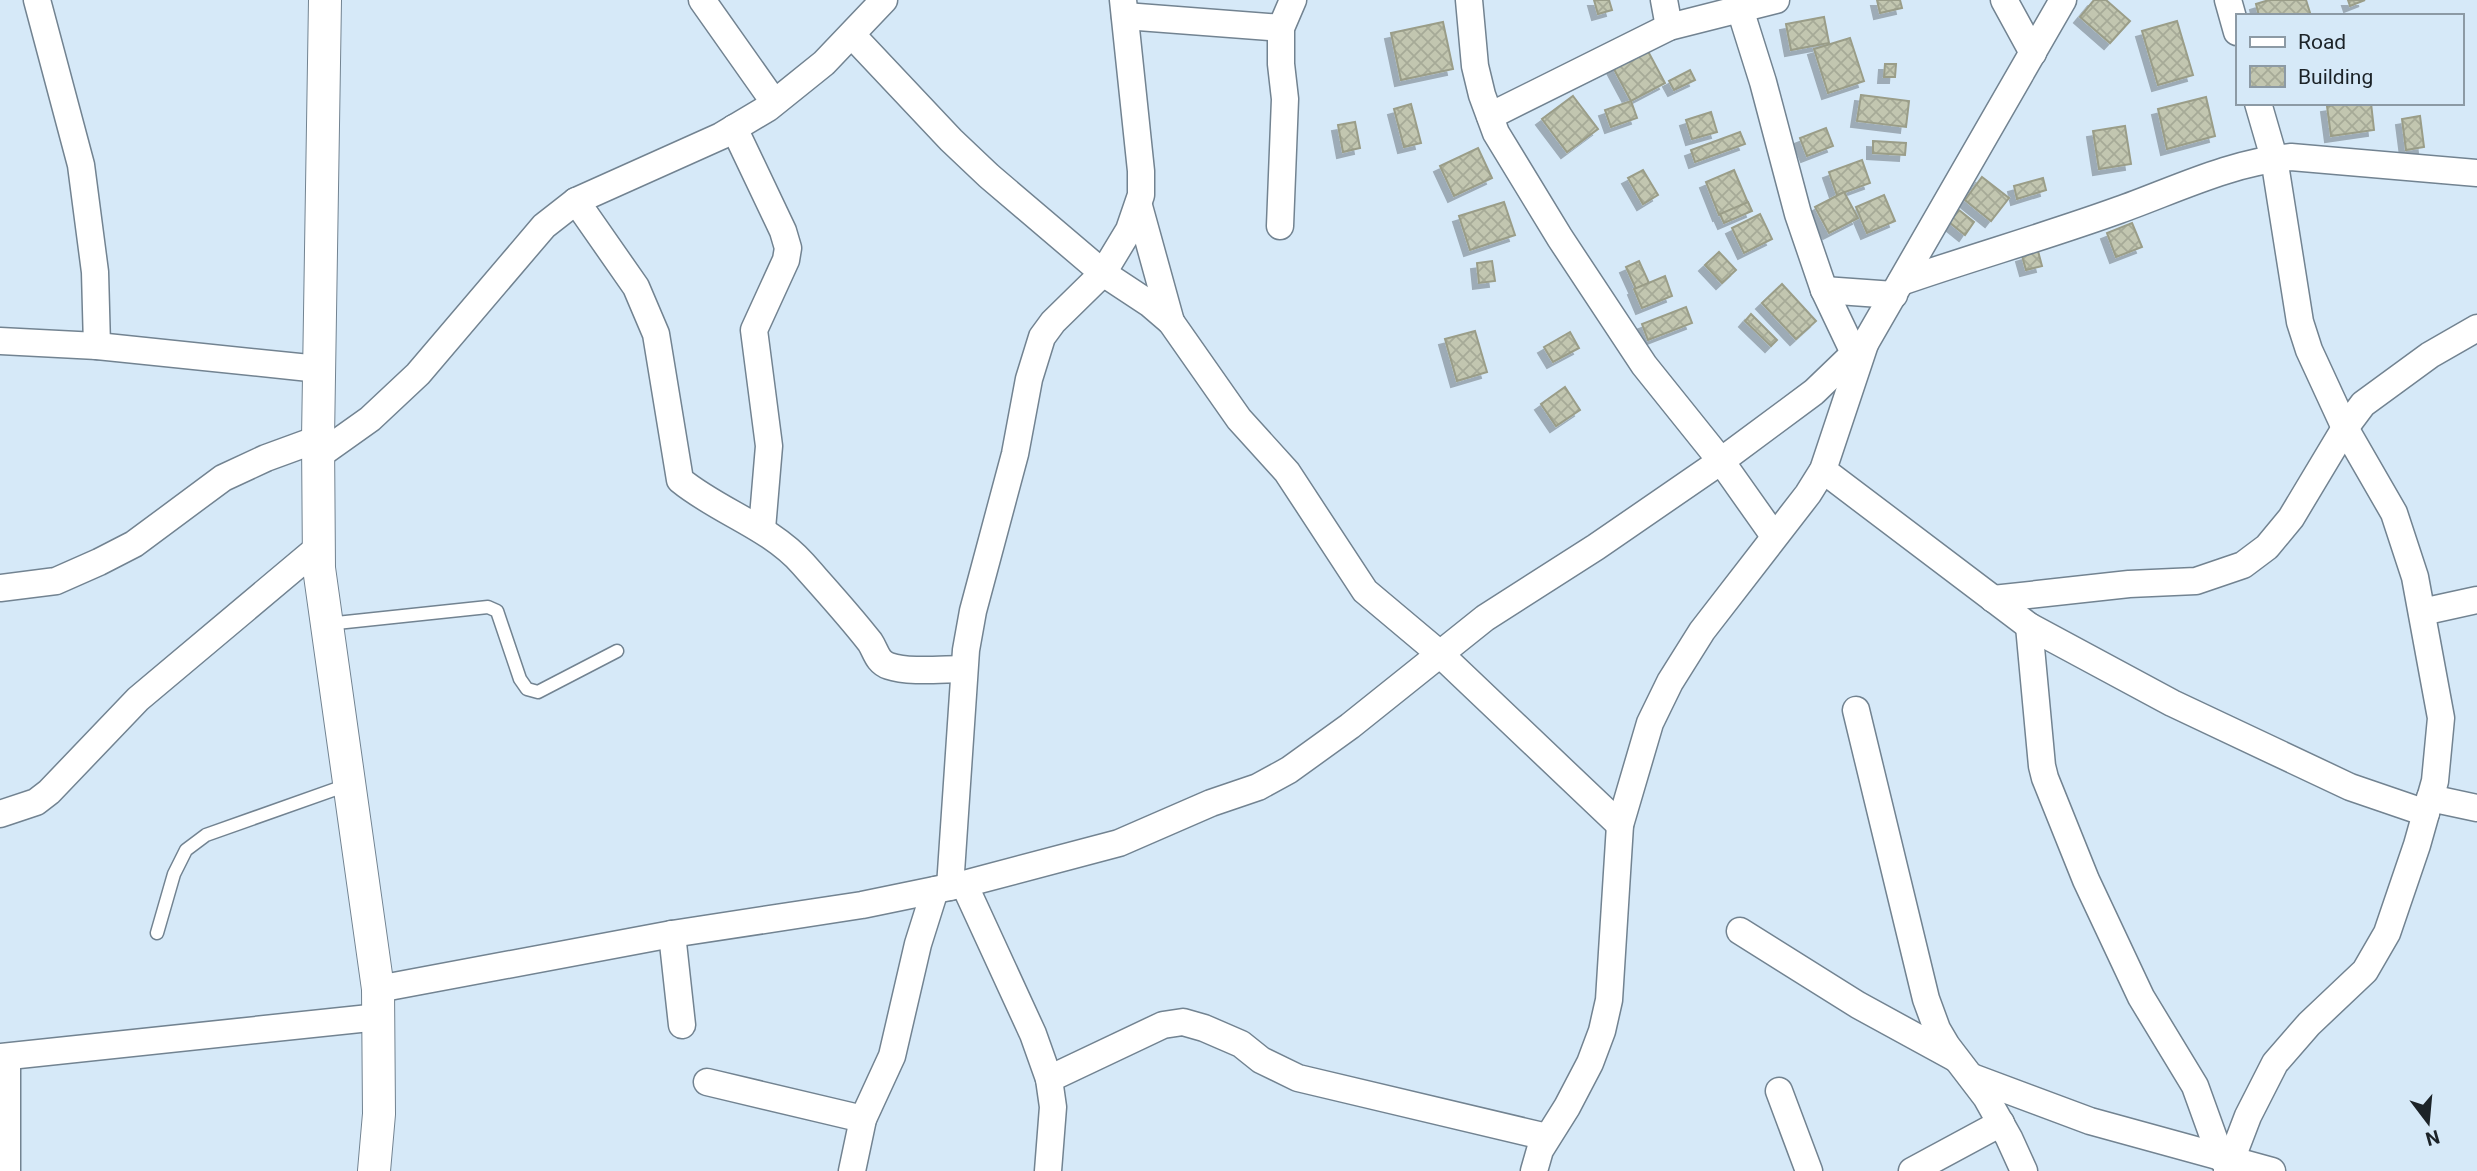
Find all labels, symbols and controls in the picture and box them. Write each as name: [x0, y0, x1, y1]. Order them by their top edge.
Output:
legend: [2236, 14, 2463, 105]
text: Road: [2298, 30, 2346, 54]
text: Building: [2298, 65, 2373, 89]
north arrow: [2393, 1087, 2463, 1157]
text: N: [2423, 1125, 2442, 1151]

